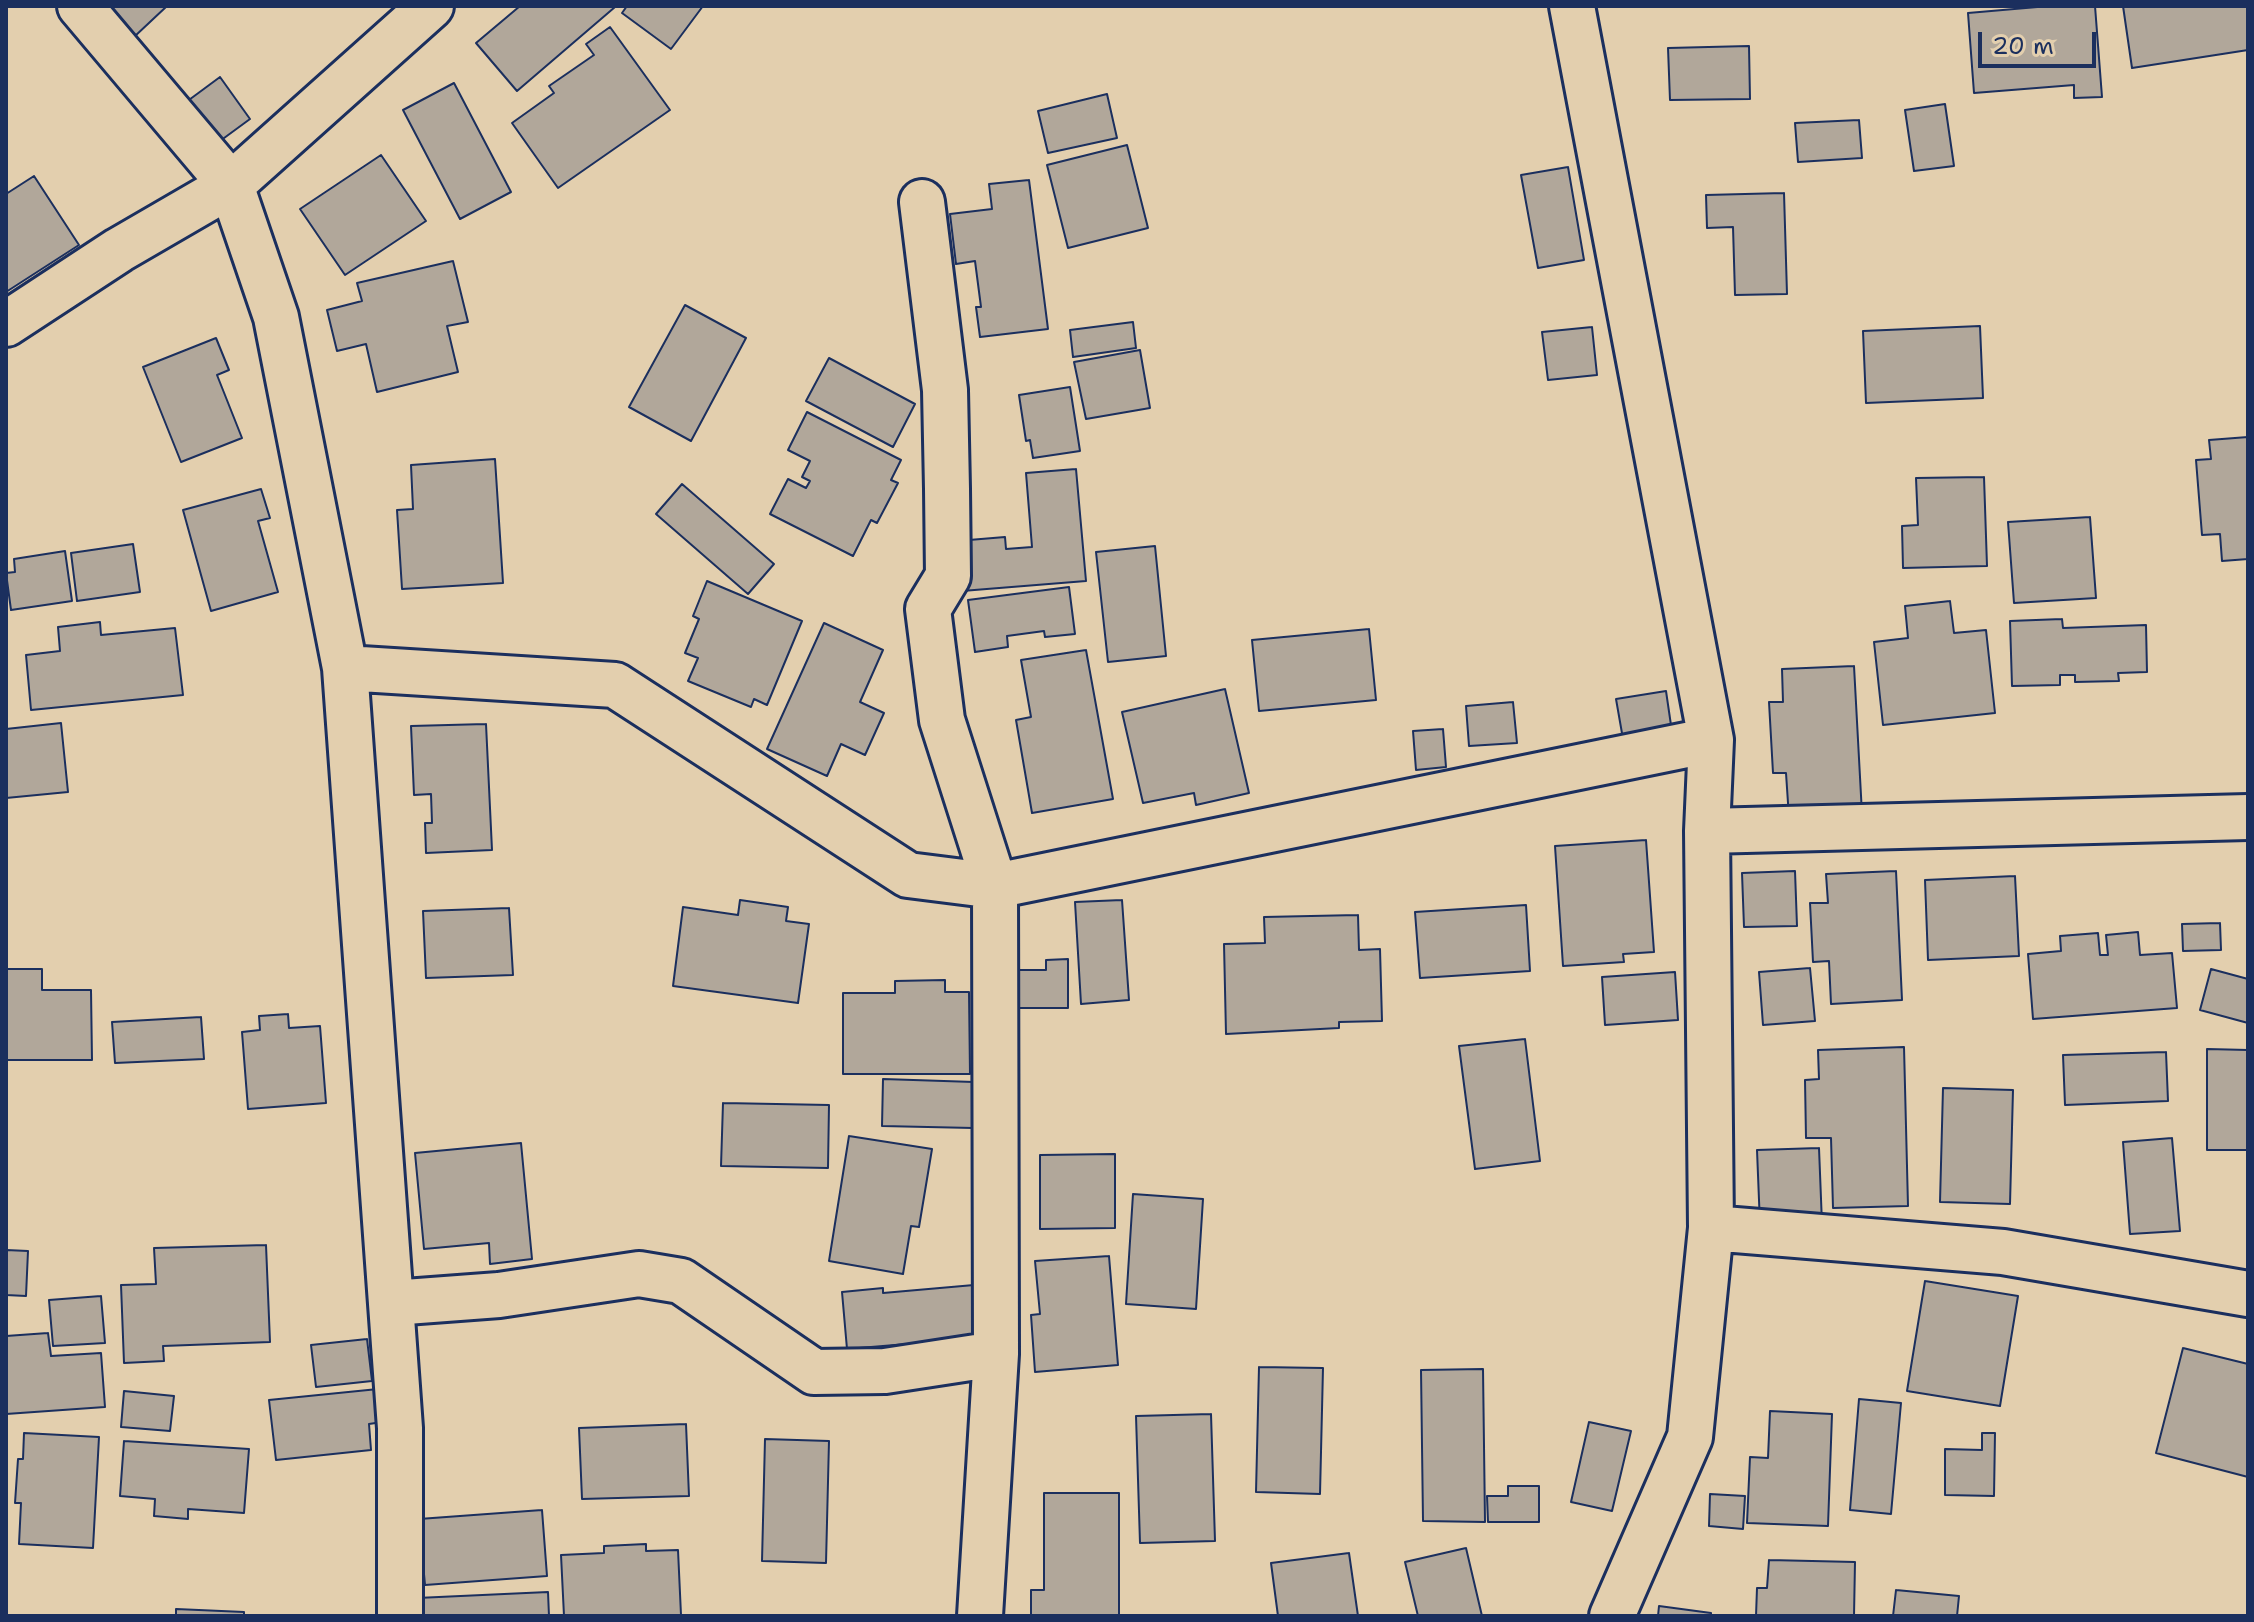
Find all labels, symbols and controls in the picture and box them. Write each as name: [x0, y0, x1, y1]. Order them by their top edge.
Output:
scale bar: [1982, 16, 2100, 66]
text: 20 m: [1992, 30, 2054, 62]

